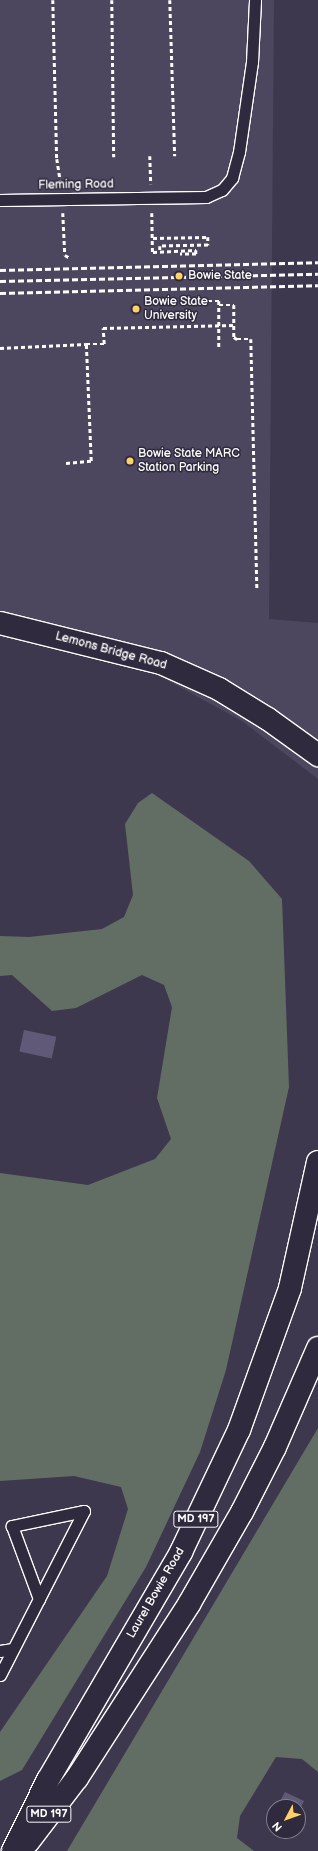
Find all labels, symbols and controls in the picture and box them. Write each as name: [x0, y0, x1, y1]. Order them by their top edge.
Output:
street label: Fleming Road: [38, 177, 114, 193]
place label: Bowie State: [188, 269, 252, 283]
marker: Bowie State: [173, 270, 185, 282]
place label: Bowie State University: [144, 295, 208, 323]
marker: Bowie State University: [131, 304, 141, 314]
place label: Bowie State MARC Station Parking: [138, 447, 240, 475]
marker: Bowie State MARC Station Parking: [125, 456, 135, 466]
street label: Lemons Bridge Road: [54, 629, 168, 673]
road number: MD 197: [173, 1510, 219, 1528]
street label: Laurel Bowie Road: [124, 1545, 188, 1641]
north arrow: [266, 1799, 306, 1839]
road number: MD 197: [26, 1805, 72, 1823]
text: N: [270, 1819, 285, 1834]

